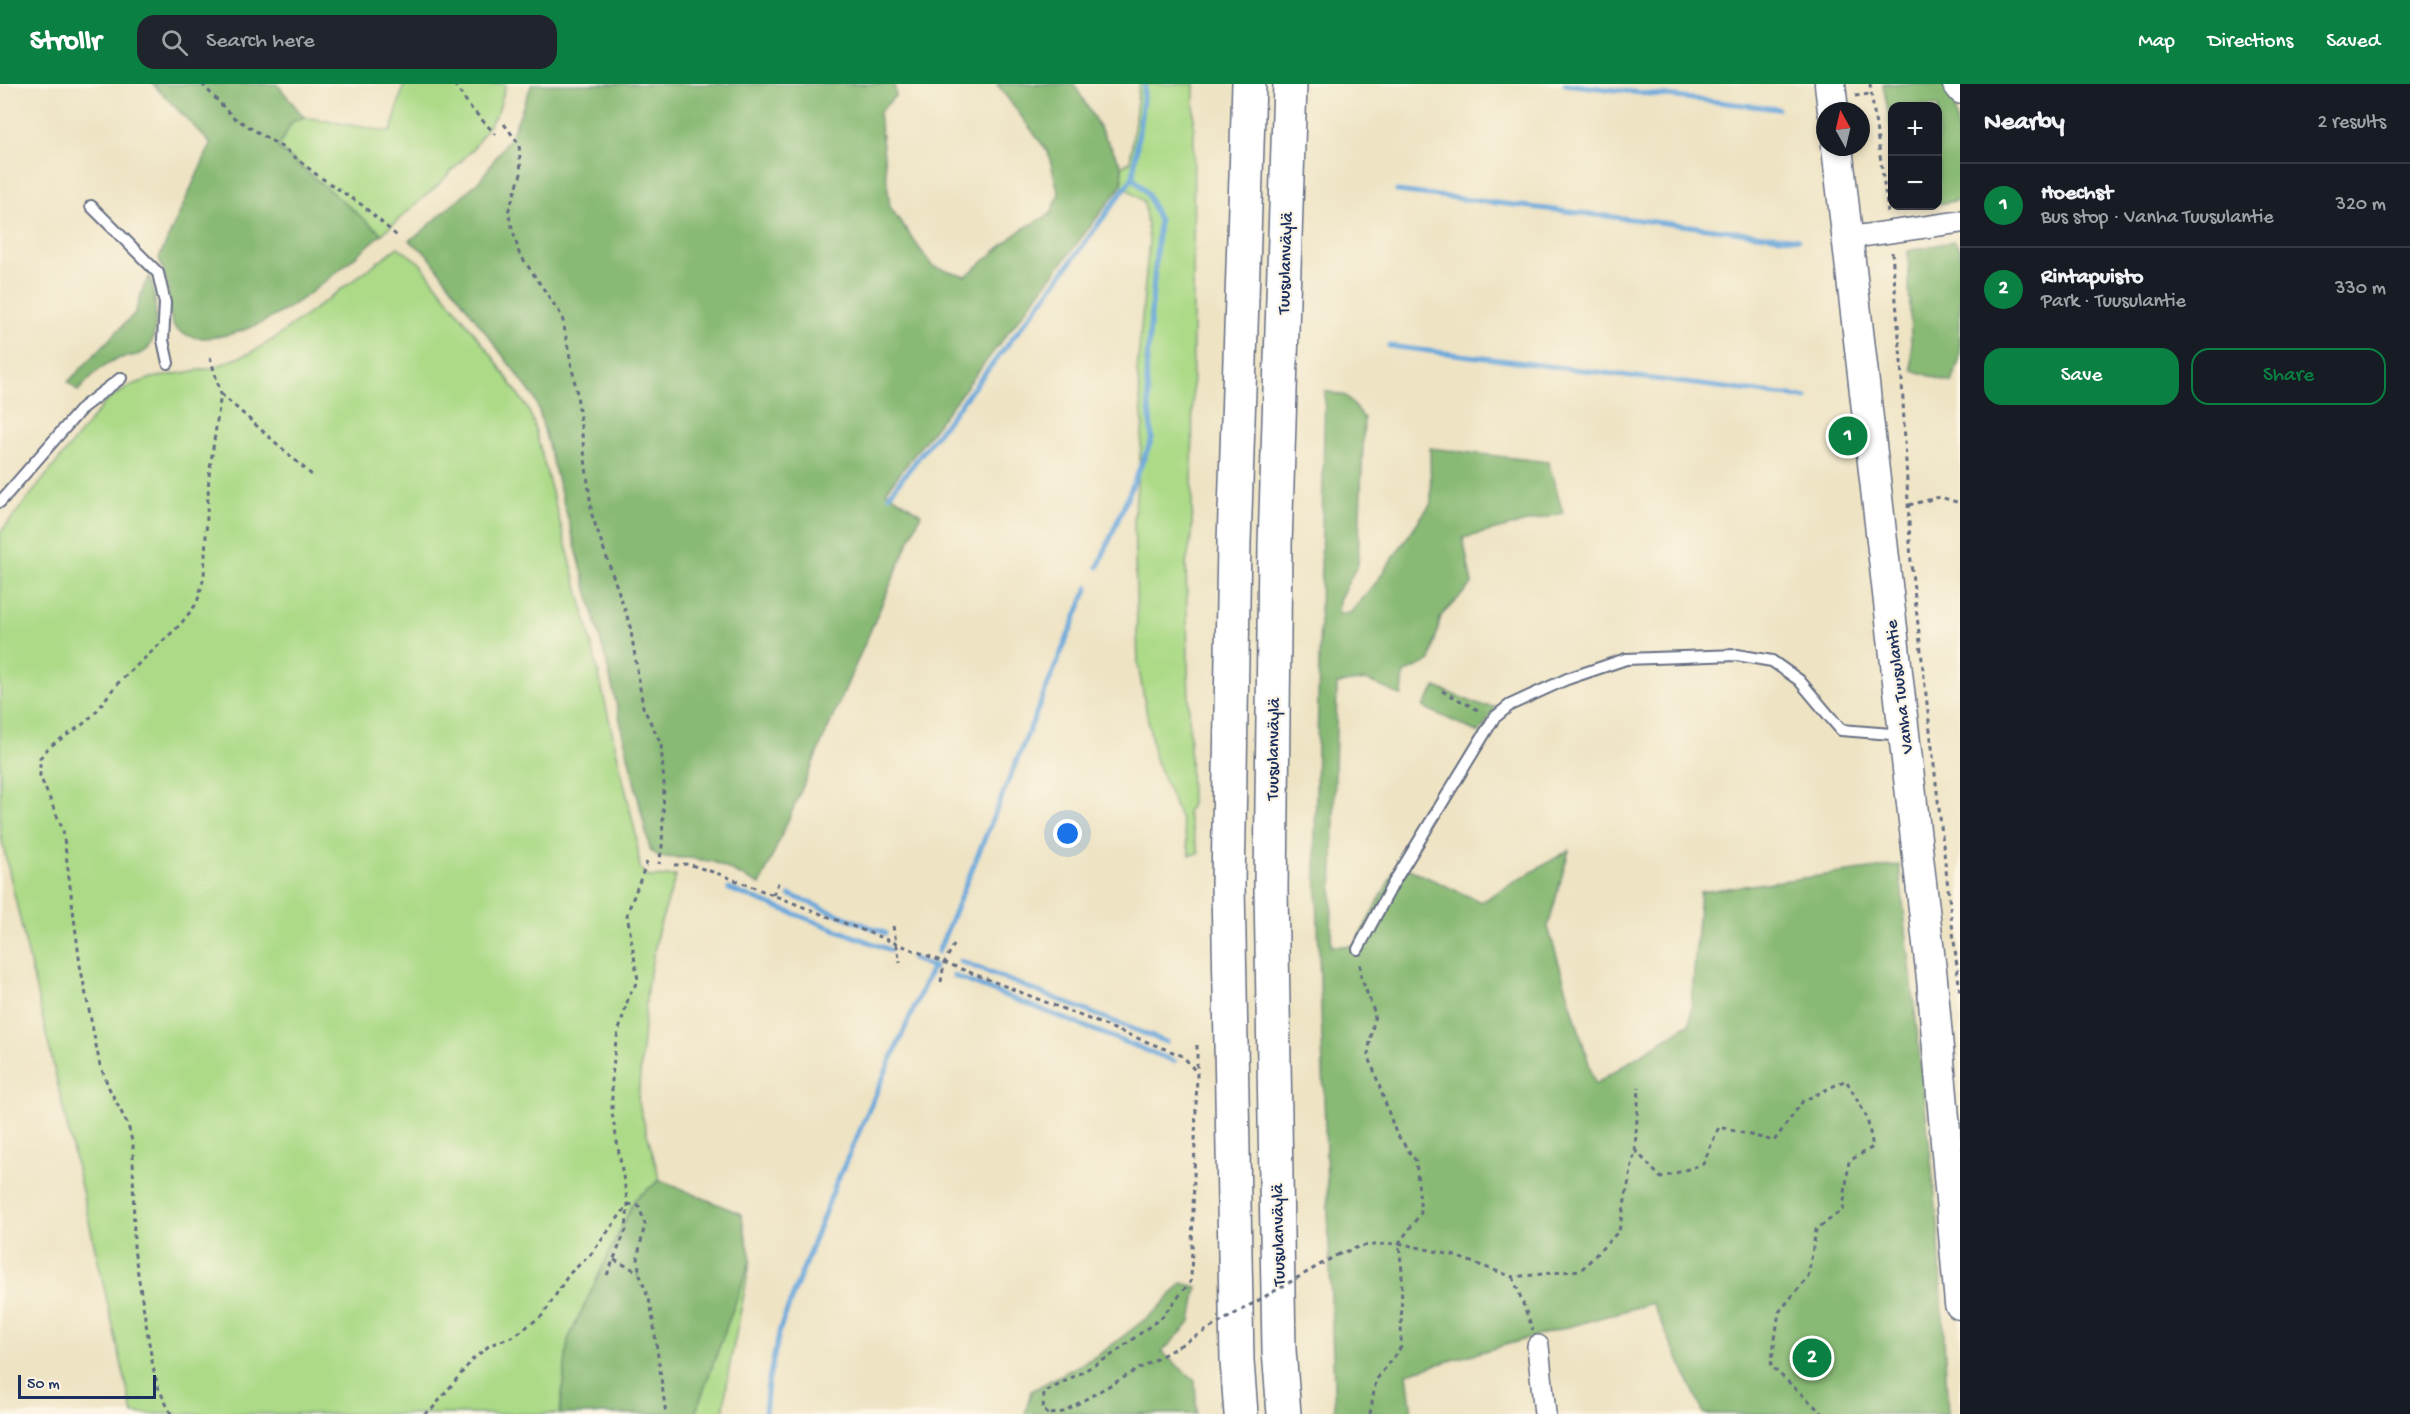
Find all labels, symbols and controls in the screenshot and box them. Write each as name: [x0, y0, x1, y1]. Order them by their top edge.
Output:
search box: [137, 15, 557, 69]
text: Strollr: [30, 26, 101, 59]
icon: search: [158, 26, 191, 59]
text: Search here: [206, 29, 315, 55]
text: Map: [2138, 30, 2175, 55]
text: Directions: [2208, 30, 2293, 55]
text: Saved: [2326, 30, 2380, 55]
north arrow: [1816, 102, 1870, 156]
map controls: [1888, 102, 1942, 210]
button: +: [1888, 102, 1942, 156]
text: Nearby: [1984, 108, 2065, 139]
text: 2 results: [2317, 112, 2386, 135]
button: −: [1888, 156, 1942, 210]
text: Hoechst: [2041, 181, 2113, 207]
text: 1: [1999, 194, 2008, 217]
text: 320 m: [2336, 194, 2386, 217]
text: Bus stop · Vanha Tuusulantie: [2041, 207, 2274, 230]
street label: Tuusulanväylä: [1274, 211, 1299, 316]
text: Rintapuisto: [2041, 265, 2143, 291]
text: 2: [1999, 278, 2008, 301]
text: 330 m: [2335, 278, 2386, 301]
text: Park · Tuusulantie: [2041, 291, 2186, 314]
button: Save: [1984, 348, 2179, 405]
button: Share: [2191, 348, 2386, 405]
pin: 1: [1828, 414, 1868, 458]
street label: Vanha Tuusulantie: [1882, 618, 1919, 756]
street label: Tuusulanväylä: [1263, 697, 1286, 801]
your location: [1053, 819, 1082, 848]
street label: Tuusulanväylä: [1268, 1183, 1291, 1287]
pin: 2: [1792, 1336, 1832, 1380]
scale bar: [18, 1372, 156, 1400]
text: 50 m: [27, 1376, 60, 1395]

